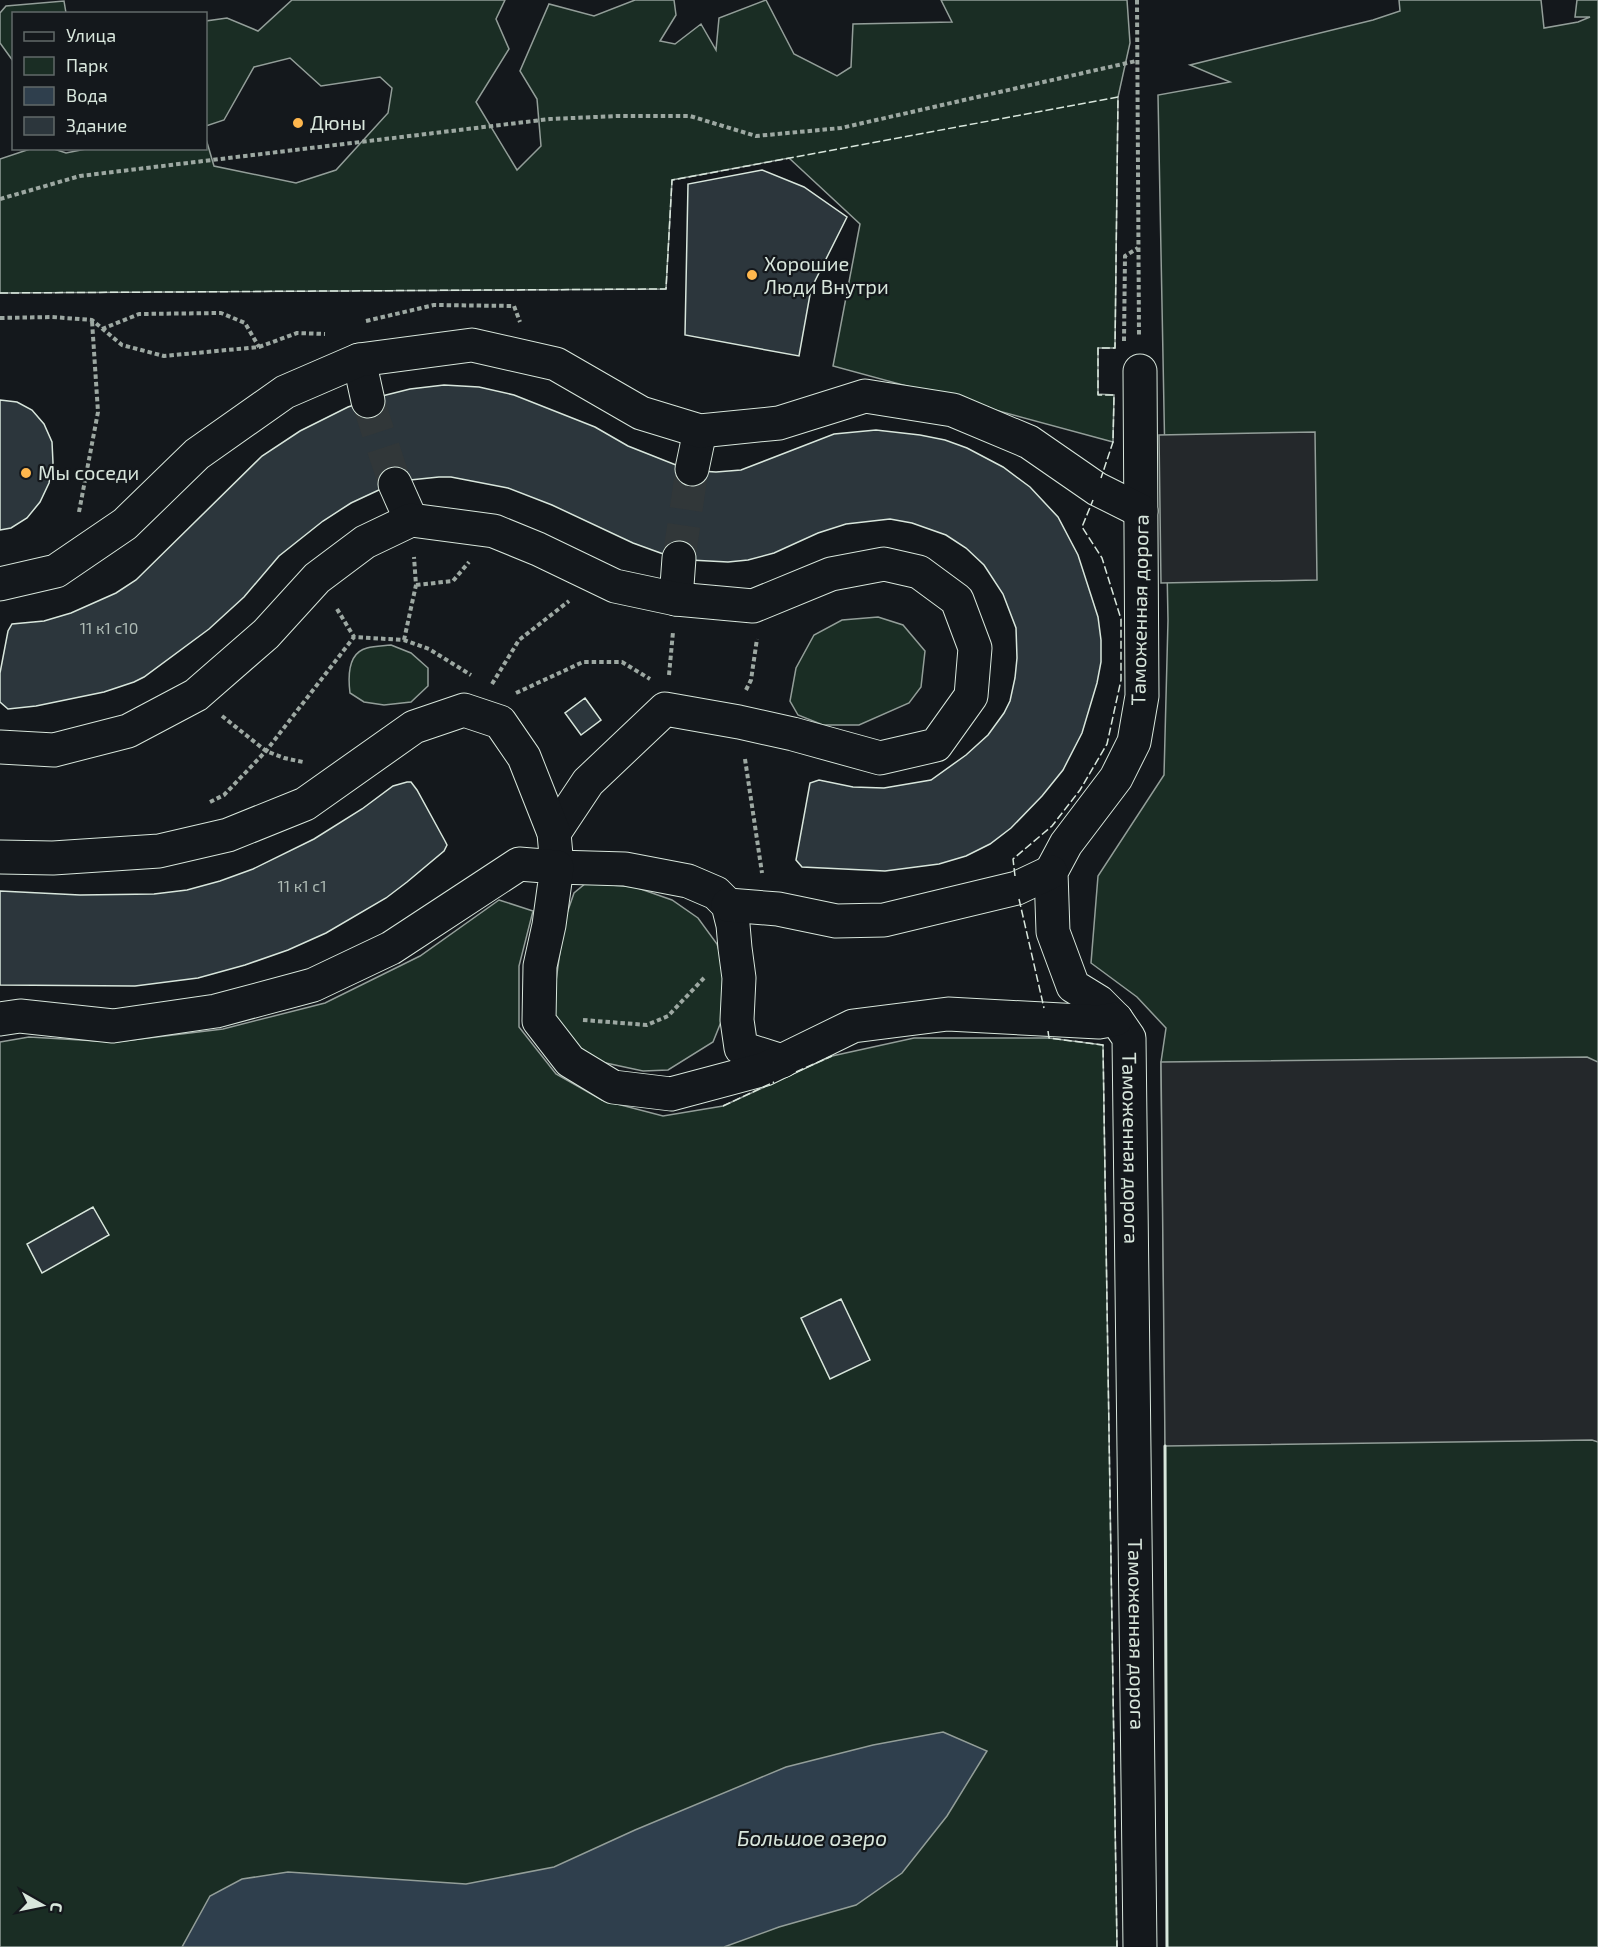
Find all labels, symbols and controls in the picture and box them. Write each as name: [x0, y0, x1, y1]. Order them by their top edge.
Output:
legend: [12, 12, 207, 150]
text: Улица: [66, 24, 116, 46]
text: Парк: [66, 54, 108, 76]
text: Вода: [66, 84, 108, 106]
place label: Дюны: [310, 110, 366, 134]
text: Здание: [66, 114, 127, 136]
marker: Дюны: [291, 116, 305, 130]
place label: Хорошие Люди Внутри: [764, 251, 889, 299]
marker: Хорошие Люди Внутри: [745, 268, 759, 282]
place label: Мы соседи: [38, 460, 139, 484]
marker: Мы соседи: [19, 466, 33, 480]
street label: Таможенная дорога: [1125, 514, 1153, 706]
house number: 11 к1 с10: [80, 618, 138, 637]
house number: 11 к1 с1: [277, 876, 327, 895]
street label: Таможенная дорога: [1118, 1052, 1144, 1244]
street label: Таможенная дорога: [1124, 1538, 1150, 1730]
water label: Большое озеро: [737, 1825, 887, 1850]
north arrow: [12, 1875, 72, 1935]
text: С: [47, 1901, 67, 1914]

